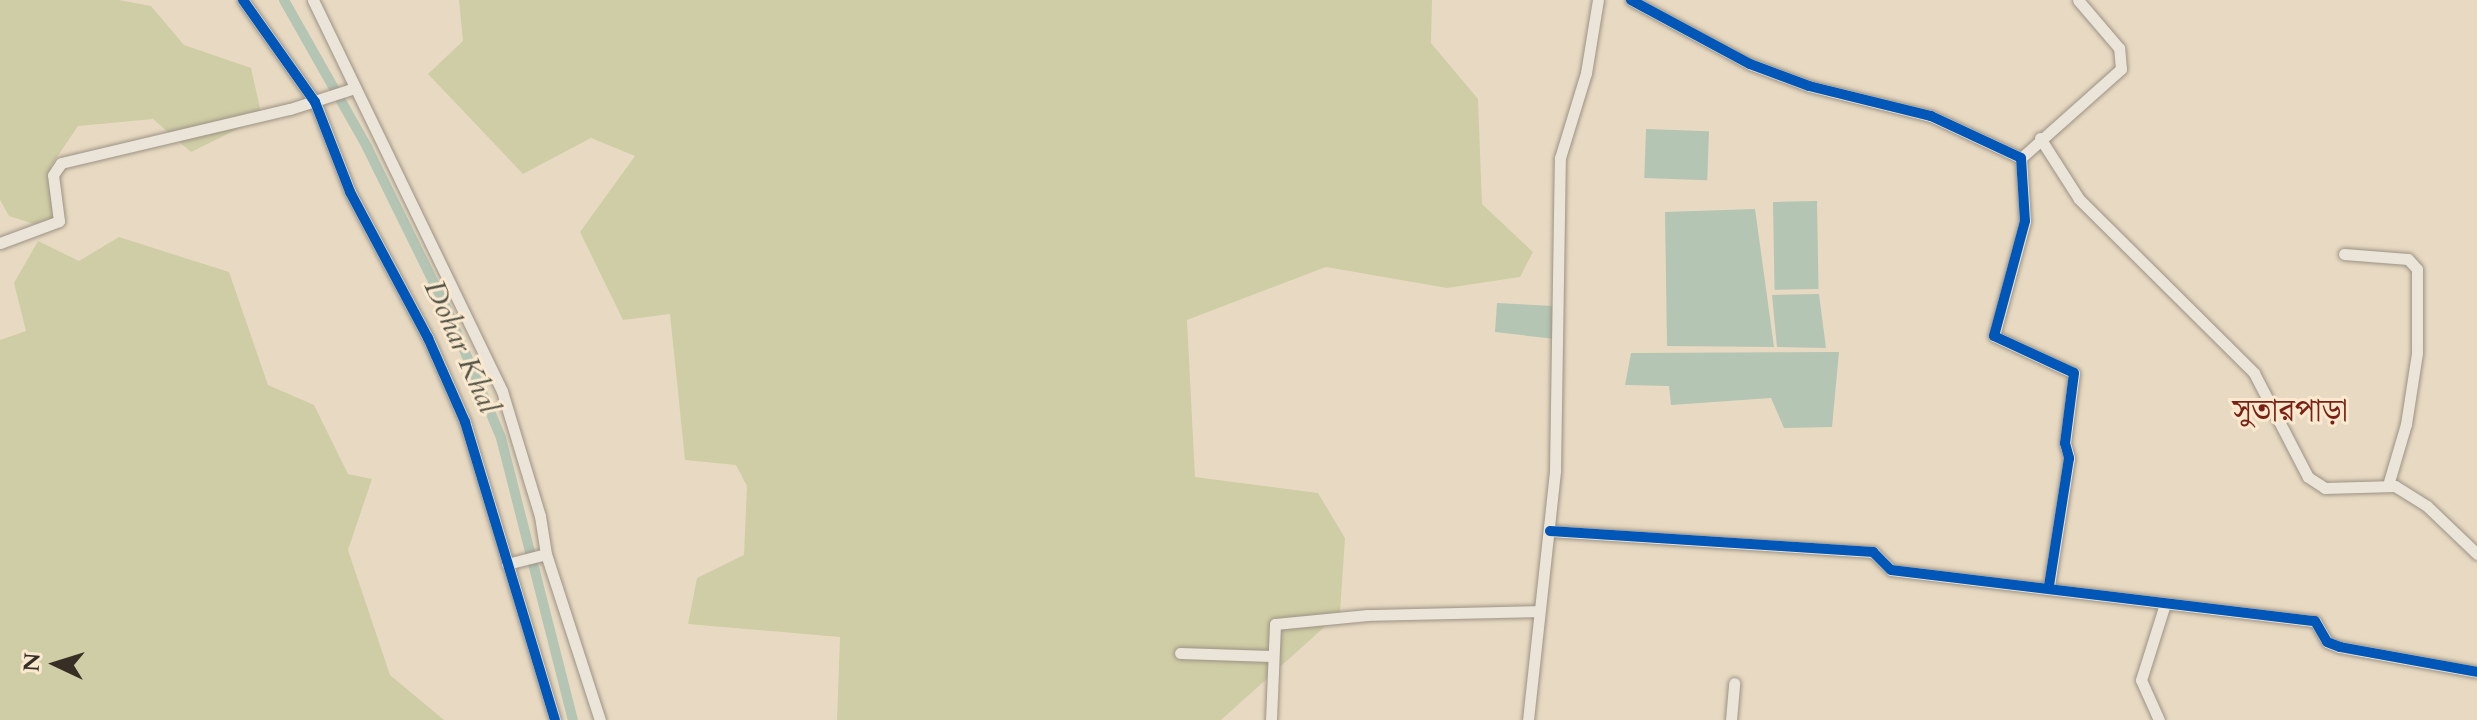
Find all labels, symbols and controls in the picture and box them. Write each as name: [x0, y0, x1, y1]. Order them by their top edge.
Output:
water label: Dohar Khal: [416, 275, 506, 419]
district label: সুতারপাড়া: [2232, 392, 2348, 430]
north arrow: [16, 624, 96, 704]
text: N: [16, 652, 48, 673]

